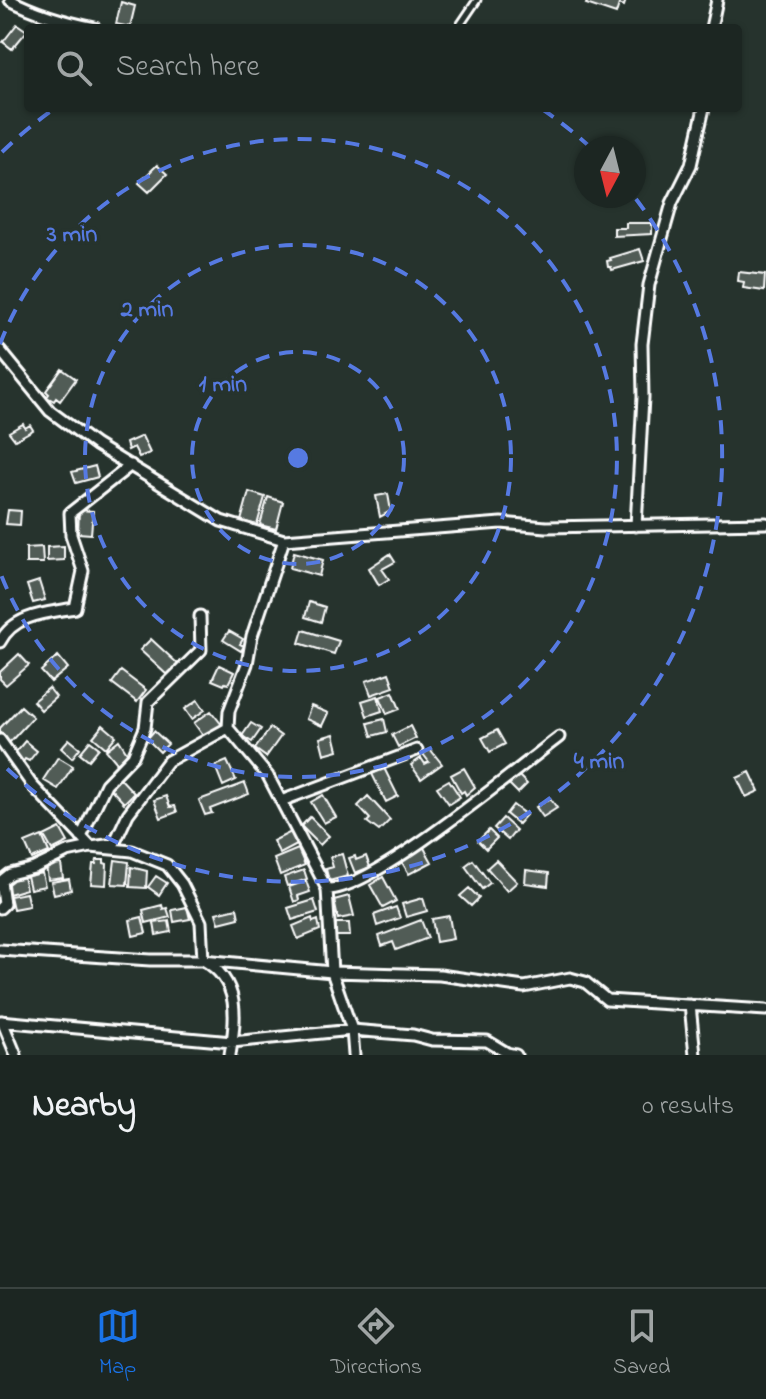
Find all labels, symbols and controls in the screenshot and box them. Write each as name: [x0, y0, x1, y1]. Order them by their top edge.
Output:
search box: [24, 24, 742, 112]
icon: search: [52, 46, 96, 90]
text: Search here: [116, 46, 260, 90]
north arrow: [574, 136, 646, 208]
text: 3 min: [46, 218, 98, 253]
text: 2 min: [120, 293, 174, 328]
text: 1 min: [199, 368, 247, 403]
centre of rings: [284, 444, 312, 472]
text: 4 min: [574, 745, 624, 780]
text: Nearby: [32, 1082, 136, 1132]
text: 0 results: [642, 1088, 734, 1126]
tab: Map: [96, 1304, 140, 1384]
tab: Directions: [331, 1304, 422, 1384]
tab: Saved: [613, 1304, 670, 1384]

